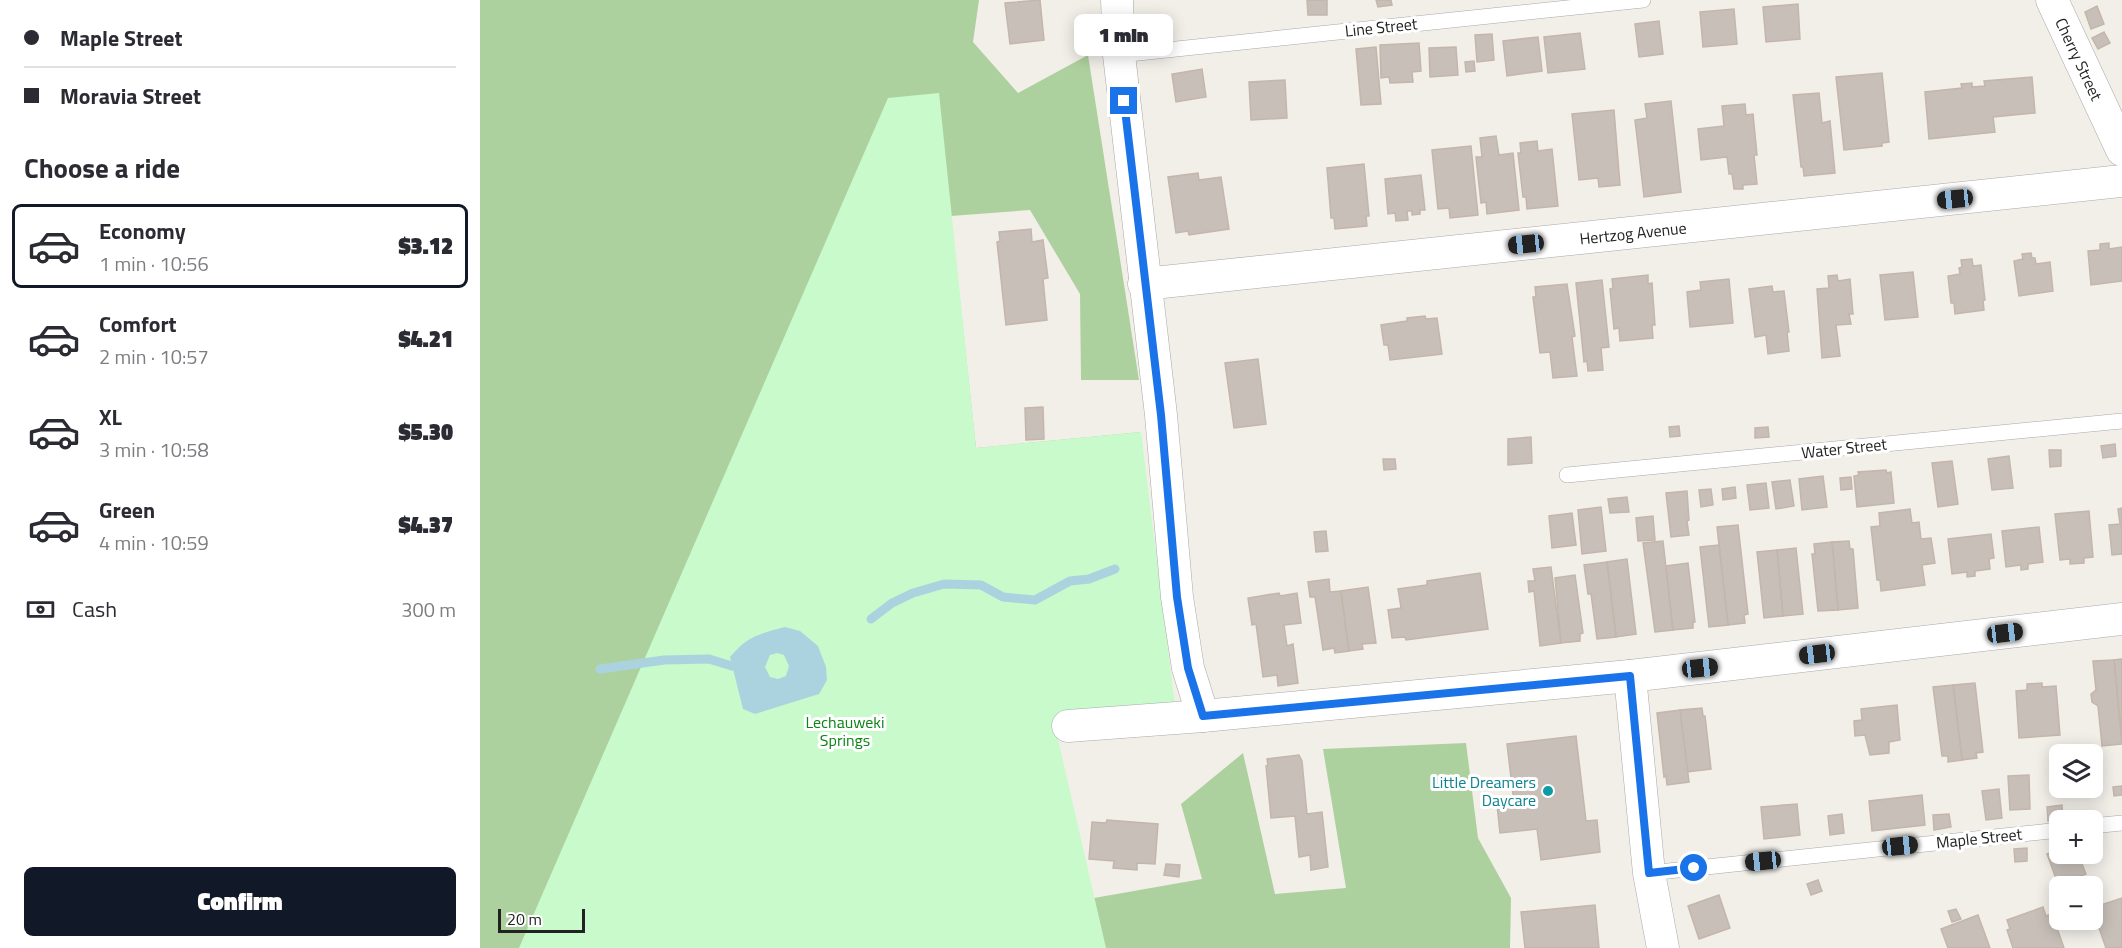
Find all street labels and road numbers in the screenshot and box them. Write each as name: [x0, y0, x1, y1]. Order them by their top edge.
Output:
street label: Line Street: [1344, 11, 1419, 43]
street label: Cherry Street: [2049, 14, 2109, 105]
street label: Hertzog Avenue: [1578, 215, 1688, 251]
street label: Water Street: [1800, 432, 1888, 464]
street label: Maple Street: [1935, 822, 2024, 854]

